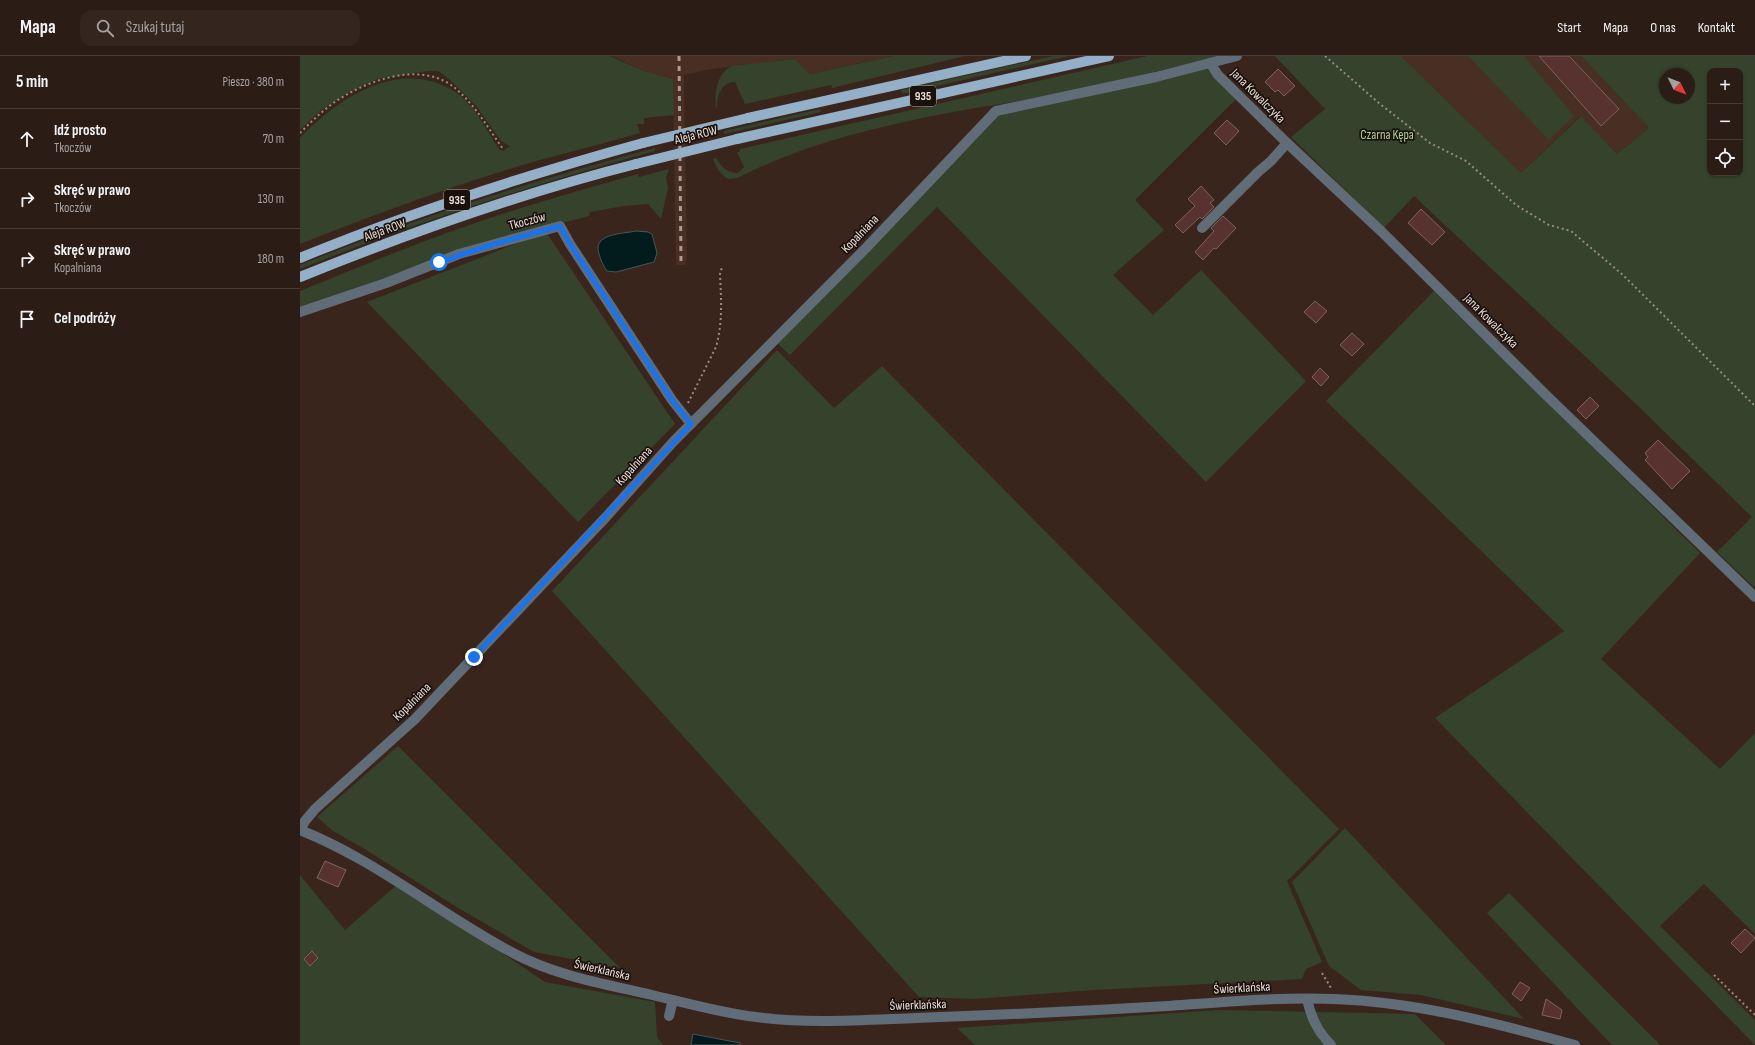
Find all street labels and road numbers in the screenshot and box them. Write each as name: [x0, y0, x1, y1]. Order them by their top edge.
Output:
street label: Jana Kowalczyka: [1227, 65, 1289, 127]
road number: 935: [910, 86, 936, 106]
street label: Aleja ROW: [672, 122, 720, 148]
road number: 935: [444, 190, 470, 210]
street label: Tkoczów: [507, 208, 548, 234]
street label: Kopalniana: [838, 211, 882, 257]
street label: Aleja ROW: [361, 215, 409, 245]
street label: Jana Kowalczyka: [1460, 290, 1522, 352]
street label: Kopalniana: [612, 443, 656, 489]
street label: Kopalniana: [390, 680, 434, 724]
street label: Świerklańska: [573, 956, 631, 984]
street label: Świerklańska: [1213, 979, 1271, 997]
street label: Świerklańska: [889, 996, 947, 1014]

